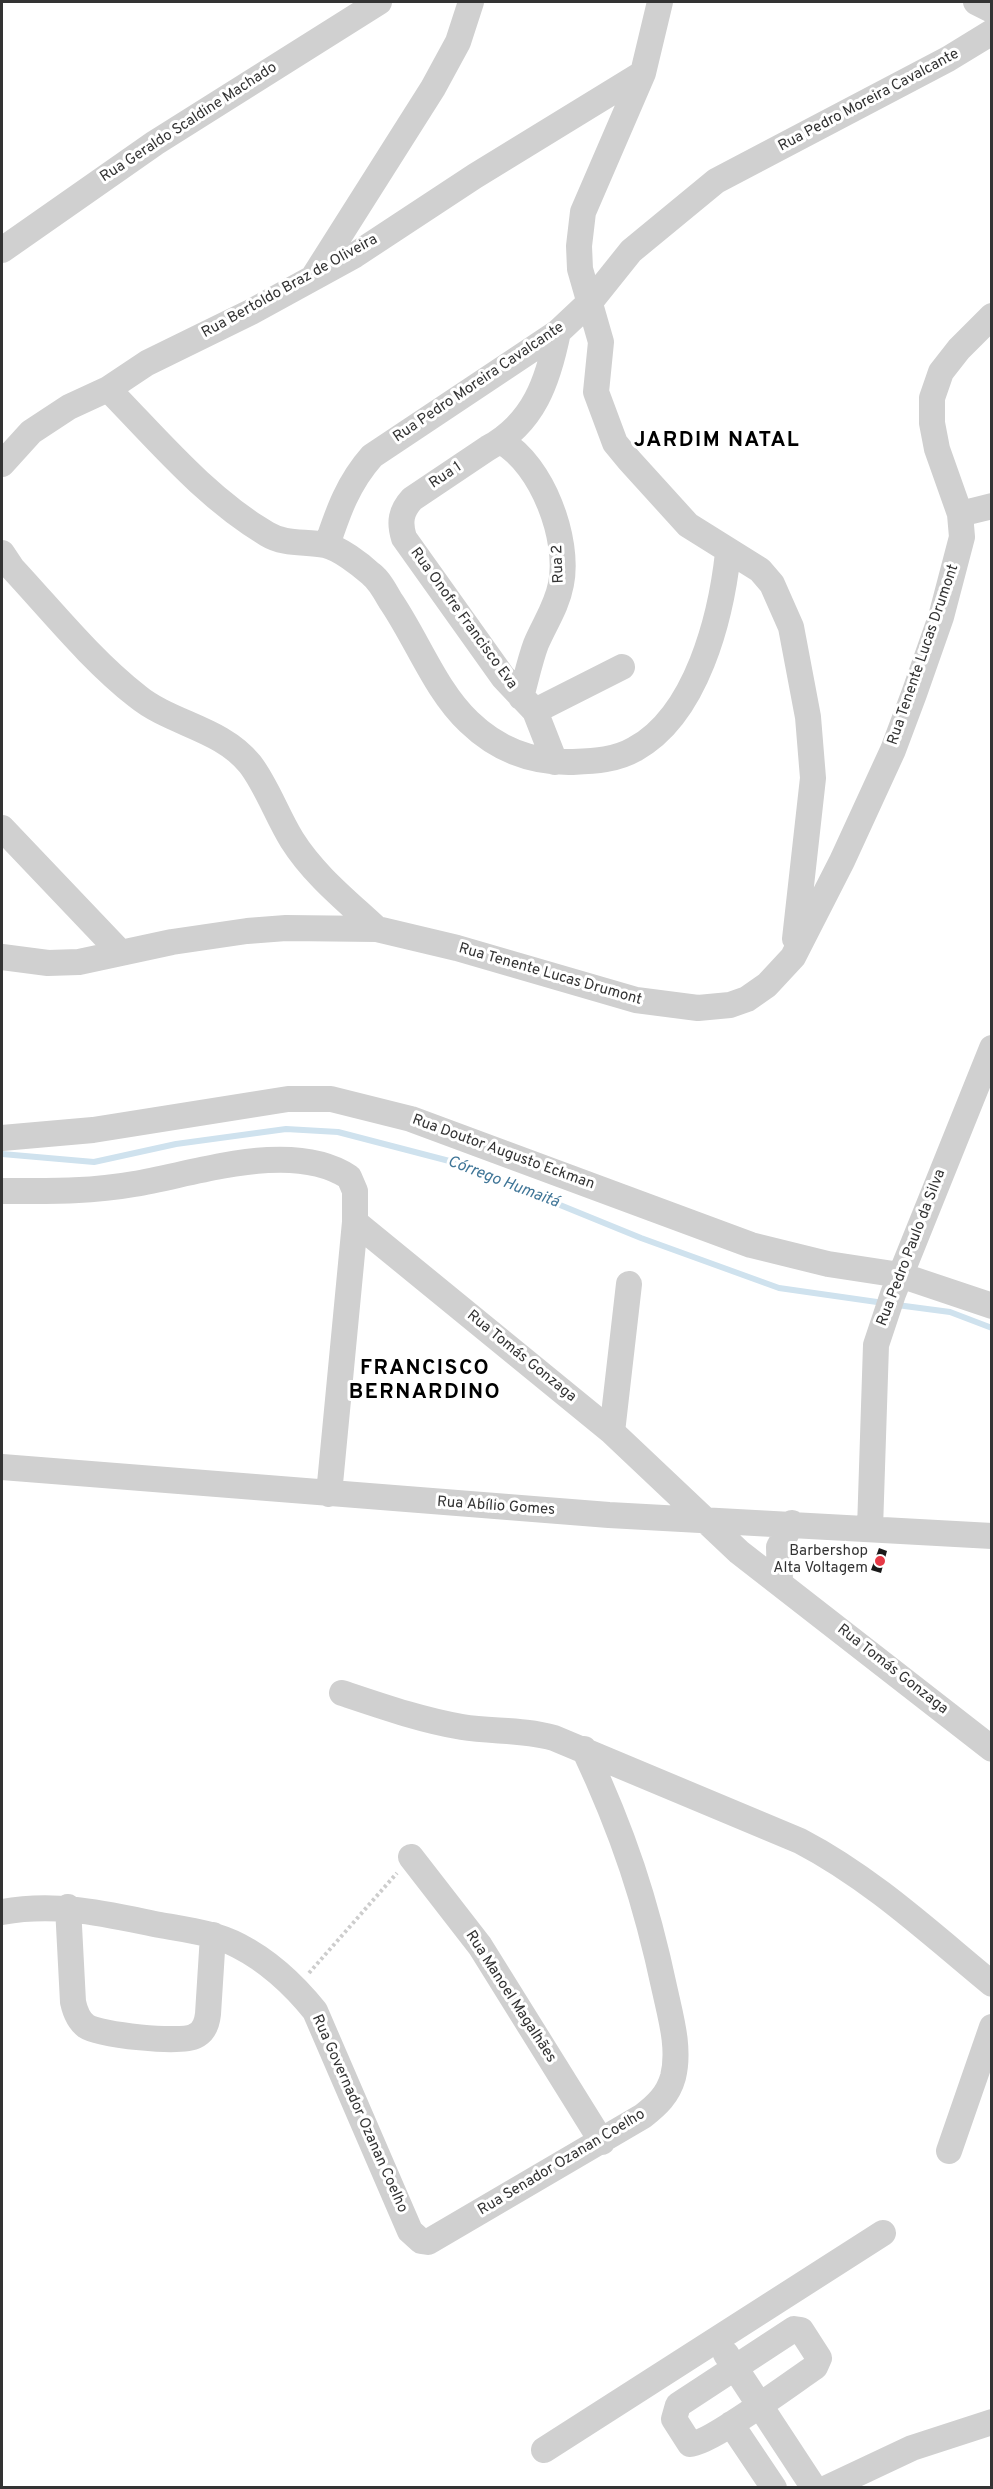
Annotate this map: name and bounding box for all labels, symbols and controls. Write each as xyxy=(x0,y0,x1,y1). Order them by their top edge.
street label: Rua Pedro Moreira Cavalcante xyxy=(776,46,962,156)
street label: Rua Geraldo Scaldine Machado xyxy=(97,59,281,187)
street label: Rua Bertoldo Braz de Oliveira xyxy=(199,231,381,343)
street label: Rua Pedro Moreira Cavalcante xyxy=(390,319,568,447)
district label: JARDIM NATAL xyxy=(634,429,800,455)
street label: Rua 1 xyxy=(426,459,466,493)
street label: Rua 2 xyxy=(549,544,569,584)
street label: Rua Onofre Francisco Eva xyxy=(406,545,520,693)
street label: Rua Tenente Lucas Drumont xyxy=(885,562,963,748)
street label: Rua Tenente Lucas Drumont xyxy=(456,940,644,1010)
street label: Rua Doutor Augusto Eckman xyxy=(409,1112,597,1194)
water label: Córrego Humaitá xyxy=(445,1153,561,1213)
street label: Rua Pedro Paulo da Silva xyxy=(874,1167,950,1329)
street label: Rua Tomás Gonzaga xyxy=(463,1307,579,1407)
district label: FRANCISCO BERNARDINO xyxy=(349,1357,501,1407)
street label: Rua Abílio Gomes xyxy=(436,1494,556,1520)
place label: Barbershop Alta Voltagem xyxy=(773,1543,868,1578)
marker: Barbershop Alta Voltagem xyxy=(873,1554,887,1568)
street label: Rua Tomás Gonzaga xyxy=(833,1621,951,1719)
street label: Rua Manoel Magalhães xyxy=(461,1928,559,2066)
street label: Rua Governador Ozanan Coelho xyxy=(307,2012,411,2216)
street label: Rua Senador Ozanan Coelho xyxy=(475,2106,649,2220)

